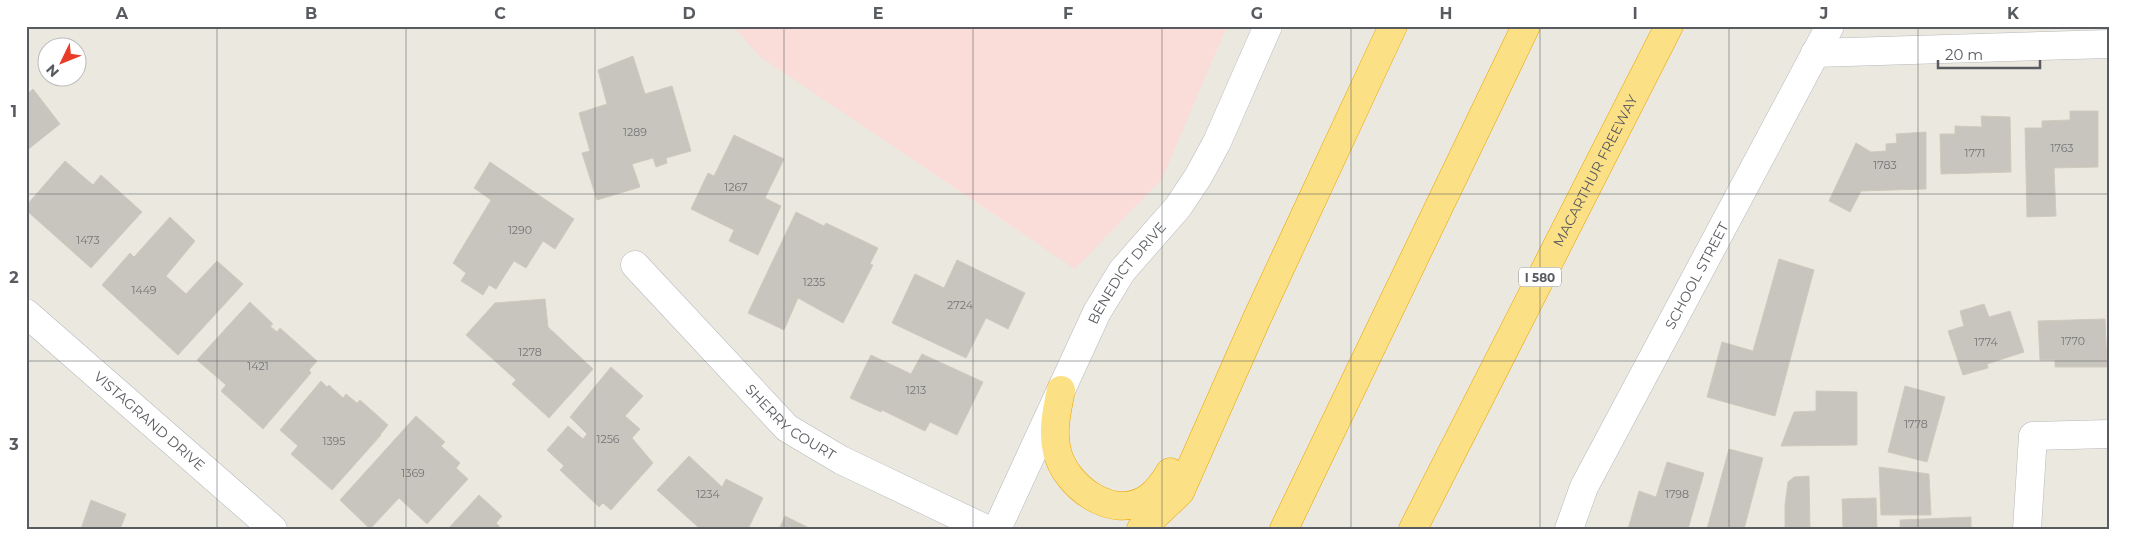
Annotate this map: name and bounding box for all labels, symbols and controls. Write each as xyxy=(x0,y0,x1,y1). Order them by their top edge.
text: A xyxy=(115,4,129,23)
text: B xyxy=(305,4,317,23)
text: C xyxy=(494,4,506,23)
text: D xyxy=(682,4,696,23)
text: E xyxy=(873,4,883,23)
text: F xyxy=(1063,4,1073,23)
text: G xyxy=(1251,4,1263,23)
text: H xyxy=(1440,4,1452,23)
text: I xyxy=(1632,4,1638,23)
text: J xyxy=(1819,4,1828,23)
text: K xyxy=(2007,4,2020,23)
north arrow xyxy=(38,38,88,88)
scale bar xyxy=(1938,38,2040,70)
text: 20 m xyxy=(1945,45,1983,64)
text: N xyxy=(42,61,63,81)
street label: MACARTHUR FREEWAY xyxy=(1549,92,1642,250)
text: 1 xyxy=(11,102,17,121)
house number: 1289 xyxy=(623,125,647,139)
house number: 1763 xyxy=(2050,141,2074,155)
house number: 1771 xyxy=(1964,146,1986,160)
house number: 1783 xyxy=(1873,158,1897,172)
house number: 1267 xyxy=(724,180,748,194)
street label: BENEDICT DRIVE xyxy=(1084,218,1170,327)
street label: SCHOOL STREET xyxy=(1661,219,1733,332)
house number: 1290 xyxy=(508,223,532,237)
house number: 1473 xyxy=(76,233,100,247)
text: 2 xyxy=(9,268,19,287)
road number: I 580 xyxy=(1519,268,1561,286)
house number: 1235 xyxy=(803,275,825,289)
house number: 1449 xyxy=(131,283,157,297)
house number: 2724 xyxy=(947,298,974,312)
house number: 1770 xyxy=(2061,334,2085,348)
house number: 1774 xyxy=(1974,335,1998,349)
house number: 1278 xyxy=(518,345,542,359)
house number: 1421 xyxy=(247,359,269,373)
street label: VISTAGRAND DRIVE xyxy=(90,367,209,474)
street label: SHERRY COURT xyxy=(742,380,839,464)
house number: 1213 xyxy=(906,383,926,397)
house number: 1778 xyxy=(1904,417,1928,431)
house number: 1256 xyxy=(596,432,620,446)
house number: 1395 xyxy=(322,434,346,448)
text: 3 xyxy=(8,435,19,454)
house number: 1369 xyxy=(401,466,425,480)
house number: 1234 xyxy=(696,487,721,501)
house number: 1798 xyxy=(1665,487,1689,501)

